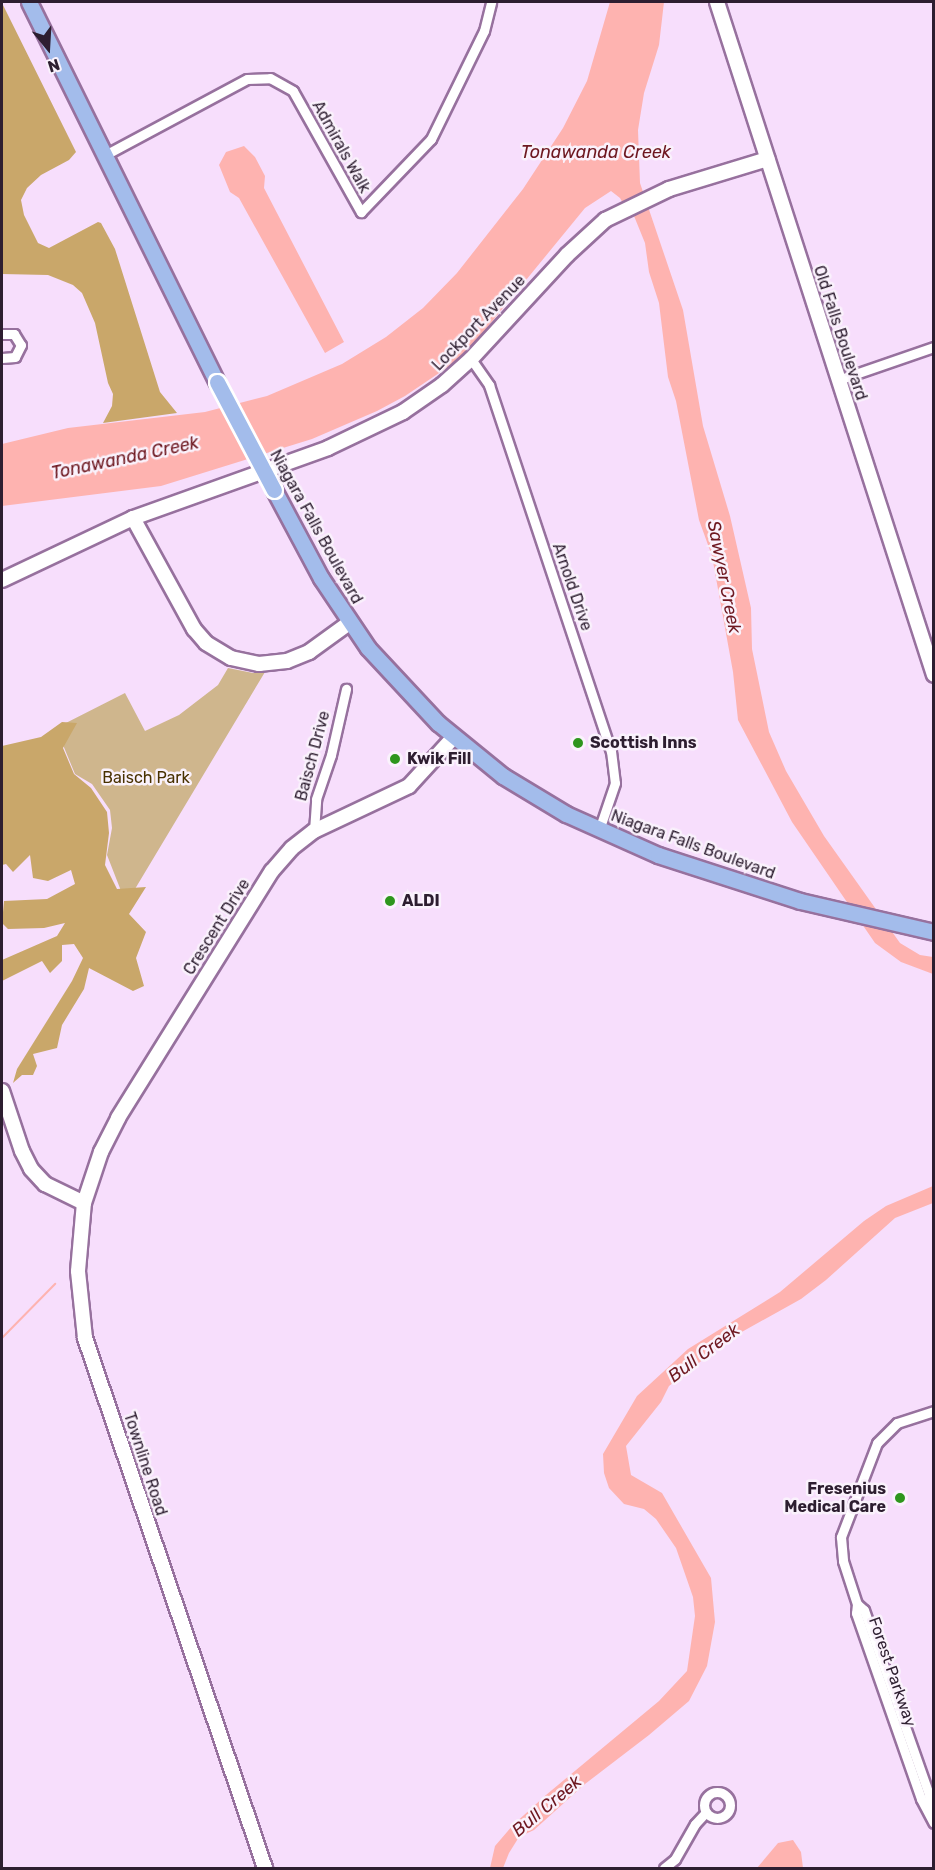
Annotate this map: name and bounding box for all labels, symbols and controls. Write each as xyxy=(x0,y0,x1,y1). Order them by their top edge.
north arrow xyxy=(18,18,78,78)
text: N xyxy=(45,55,62,76)
street label: Admirals Walk xyxy=(308,98,374,196)
water label: Tonawanda Creek xyxy=(521,141,671,163)
street label: Old Falls Boulevard xyxy=(809,263,871,403)
street label: Lockport Avenue xyxy=(428,271,530,375)
water label: Tonawanda Creek xyxy=(49,432,201,484)
street label: Niagara Falls Boulevard xyxy=(266,447,366,607)
water label: Sawyer Creek xyxy=(702,518,746,636)
street label: Arnold Drive xyxy=(548,541,596,633)
street label: Baisch Drive xyxy=(292,709,334,803)
place label: Scottish Inns xyxy=(590,733,697,753)
marker: Scottish Inns xyxy=(571,736,585,750)
place label: Kwik Fill xyxy=(407,749,471,769)
marker: Kwik Fill xyxy=(388,752,402,766)
park label: Baisch Park xyxy=(102,768,190,788)
street label: Niagara Falls Boulevard xyxy=(608,806,778,884)
street label: Crescent Drive xyxy=(180,875,254,979)
place label: ALDI xyxy=(402,891,440,911)
marker: ALDI xyxy=(383,894,397,908)
water label: Bull Creek xyxy=(664,1319,744,1387)
street label: Townline Road xyxy=(119,1410,171,1518)
place label: Fresenius Medical Care xyxy=(784,1479,886,1517)
marker: Fresenius Medical Care xyxy=(891,1489,909,1507)
street label: Forest Parkway xyxy=(864,1615,920,1729)
water label: Bull Creek xyxy=(508,1771,586,1841)

